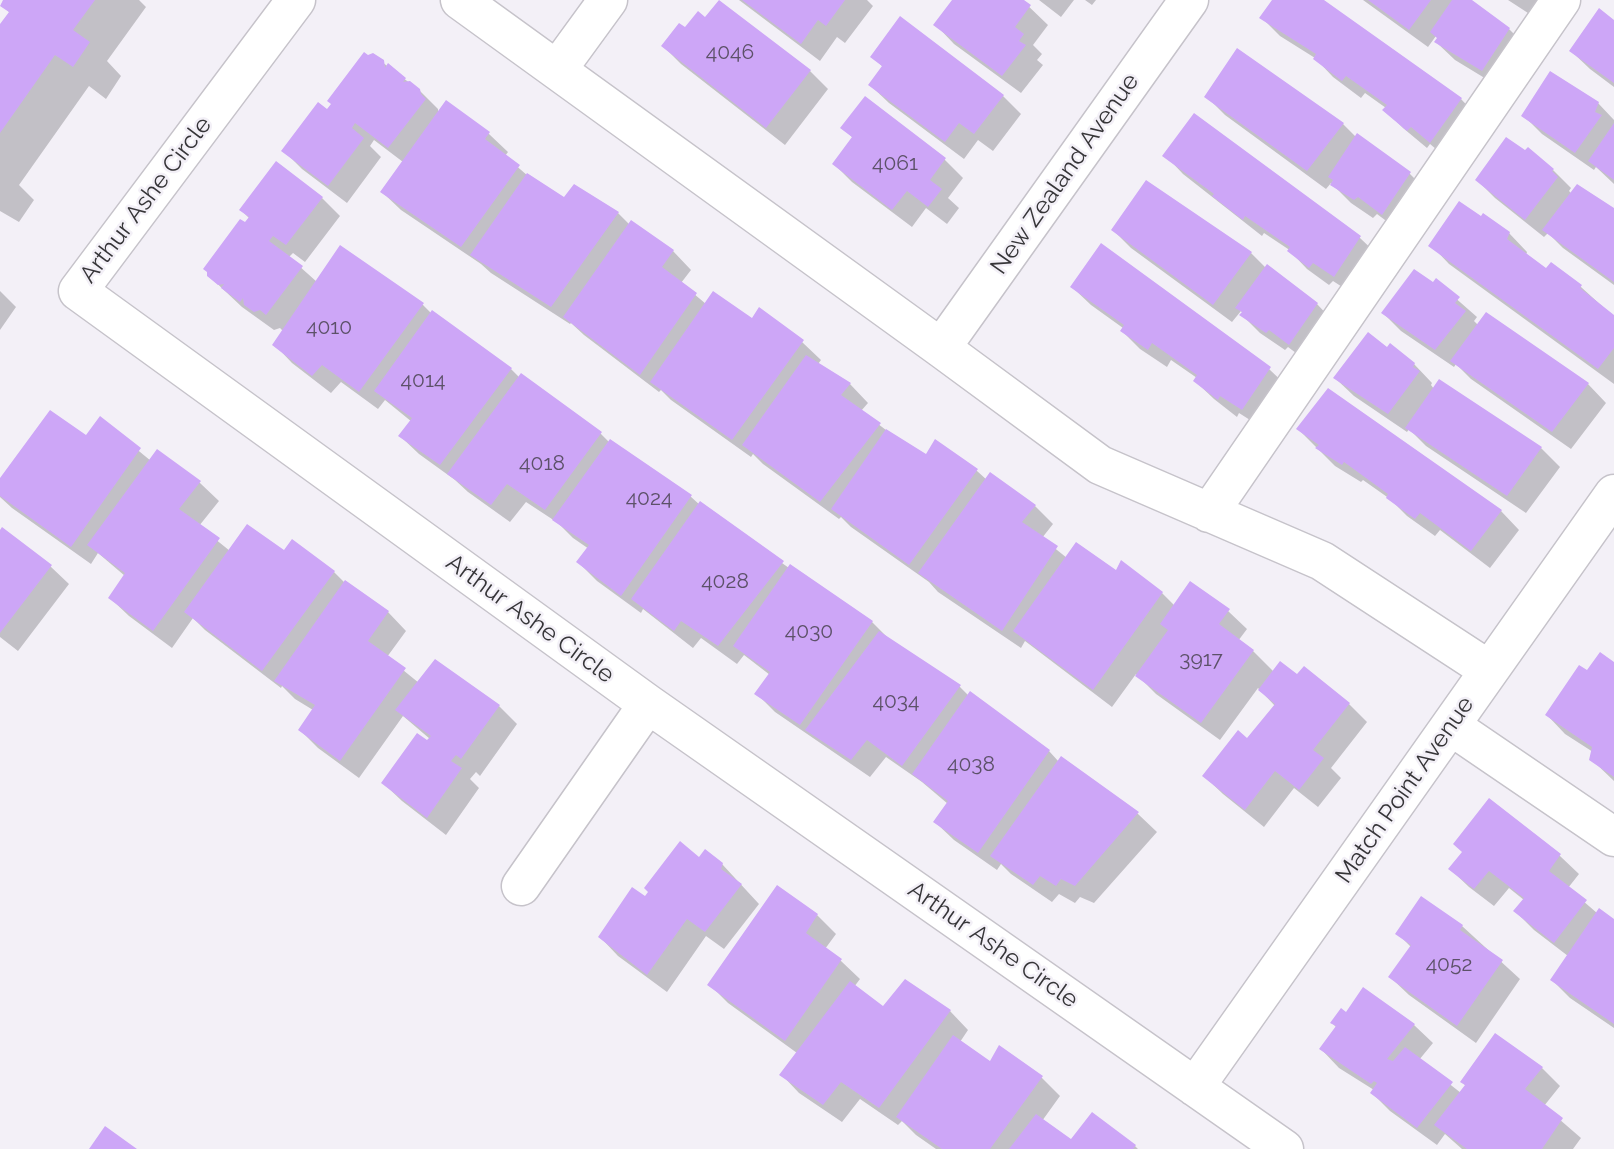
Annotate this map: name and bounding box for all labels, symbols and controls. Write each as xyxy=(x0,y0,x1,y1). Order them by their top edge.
house number: 4046 xyxy=(706,40,754,66)
street label: New Zealand Avenue xyxy=(985,68,1145,280)
street label: Arthur Ashe Circle xyxy=(74,111,218,289)
house number: 4061 xyxy=(872,151,918,177)
house number: 4010 xyxy=(306,315,352,341)
house number: 4014 xyxy=(401,368,445,394)
house number: 4018 xyxy=(519,451,565,477)
house number: 4024 xyxy=(626,486,672,512)
street label: Arthur Ashe Circle xyxy=(440,548,620,690)
house number: 4028 xyxy=(701,569,749,595)
house number: 4030 xyxy=(785,619,833,645)
house number: 3917 xyxy=(1179,647,1223,673)
house number: 4034 xyxy=(873,689,919,715)
street label: Match Point Avenue xyxy=(1330,691,1480,889)
house number: 4038 xyxy=(947,752,995,778)
street label: Arthur Ashe Circle xyxy=(902,876,1084,1014)
house number: 4052 xyxy=(1426,952,1472,978)

